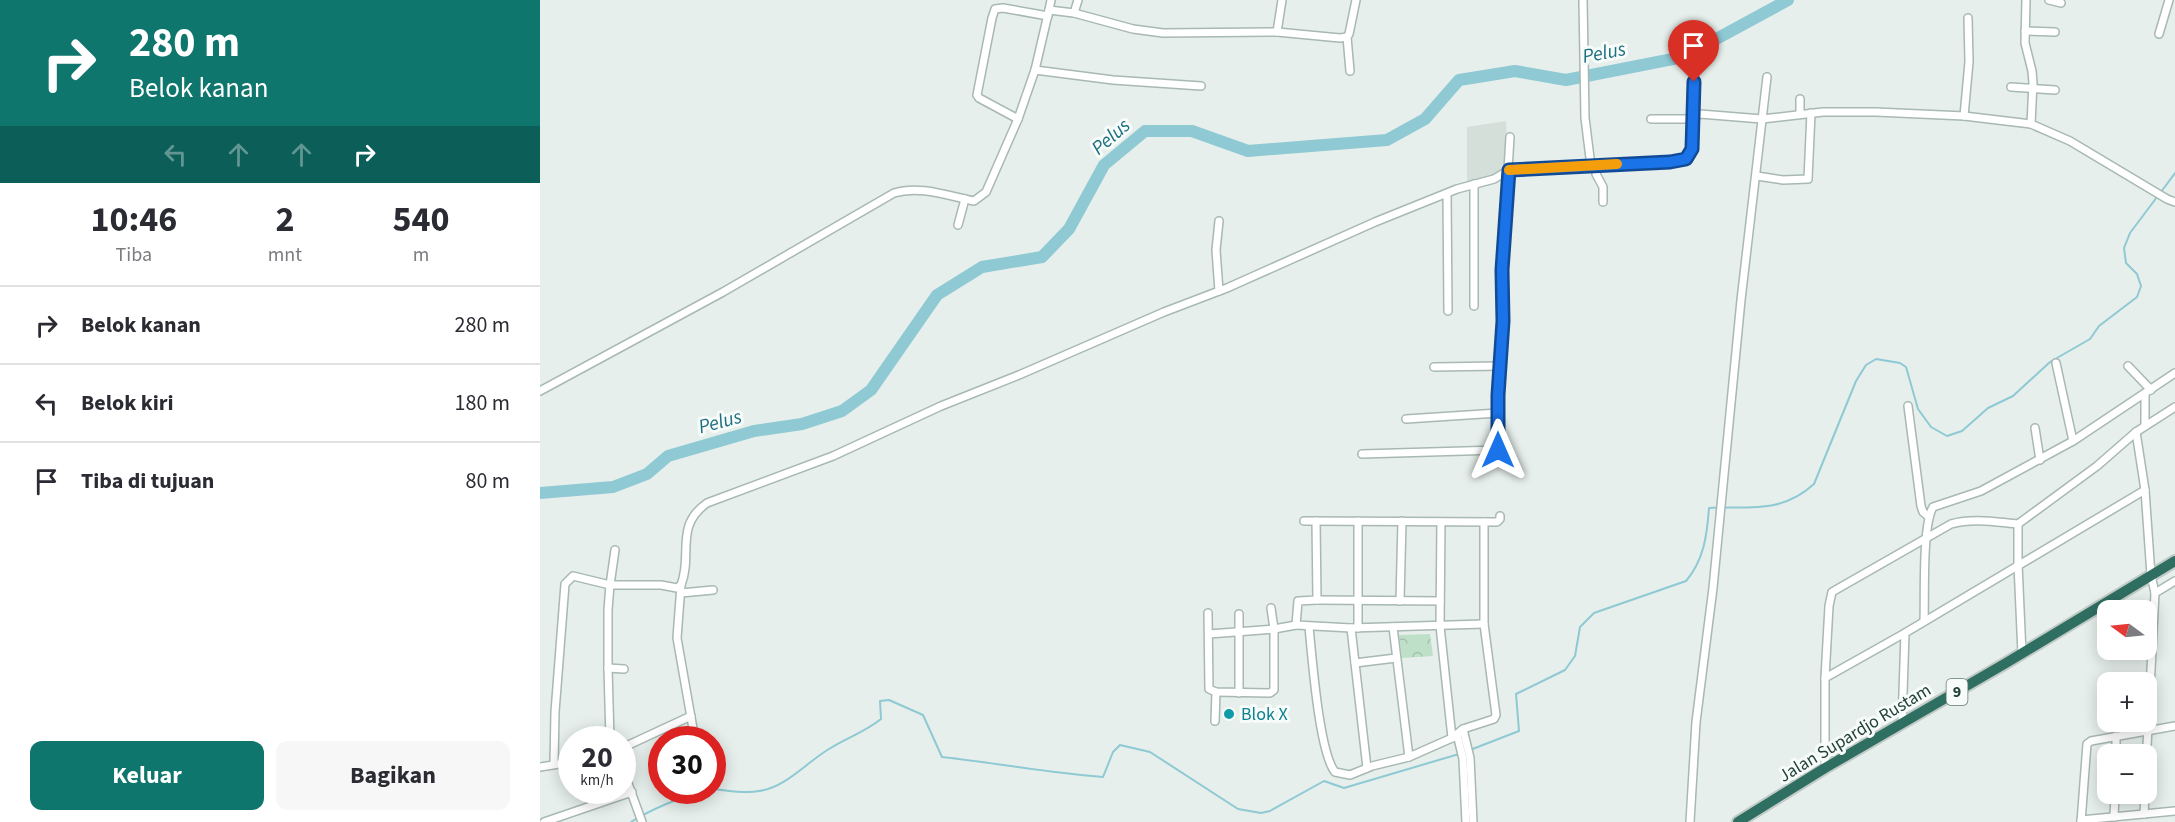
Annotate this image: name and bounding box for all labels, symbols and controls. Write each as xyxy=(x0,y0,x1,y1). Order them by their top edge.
text: 280 m xyxy=(129,13,240,73)
pin xyxy=(1668,20,1719,82)
icon: right xyxy=(30,24,108,102)
icon: arrive xyxy=(1677,29,1710,62)
water label: Pelus xyxy=(1580,35,1628,71)
text: Belok kanan xyxy=(129,69,268,108)
water label: Pelus xyxy=(1085,112,1137,162)
icon: left xyxy=(159,138,192,171)
icon: ahead xyxy=(222,138,255,171)
icon: ahead xyxy=(285,138,318,171)
icon: right xyxy=(348,138,381,171)
text: 10:46 xyxy=(90,194,177,245)
text: 2 xyxy=(275,194,294,245)
text: 540 xyxy=(392,194,450,245)
text: Tiba xyxy=(116,241,152,269)
text: mnt xyxy=(268,241,302,269)
text: m xyxy=(413,241,429,269)
icon: right xyxy=(30,309,63,342)
text: Belok kanan xyxy=(81,309,201,341)
text: 280 m xyxy=(455,309,510,341)
icon: left xyxy=(30,387,63,420)
text: Belok kiri xyxy=(81,387,174,419)
text: 180 m xyxy=(455,387,510,419)
water label: Pelus xyxy=(695,403,745,441)
position arrow xyxy=(1466,418,1530,482)
icon: arrive xyxy=(30,465,63,498)
text: Tiba di tujuan xyxy=(81,465,214,497)
text: 80 m xyxy=(465,465,510,497)
north arrow xyxy=(2097,600,2157,660)
map controls xyxy=(2097,600,2157,804)
button: + xyxy=(2097,672,2157,732)
street label: Jalan Supardjo Rustam xyxy=(1774,678,1936,788)
road number: 9 xyxy=(1946,679,1968,705)
place label: Blok X xyxy=(1241,702,1288,727)
marker: Blok X xyxy=(1222,707,1236,721)
speed limit sign: 30 xyxy=(648,726,726,804)
text: 20 xyxy=(581,736,613,779)
button: Keluar xyxy=(30,741,264,810)
button: Bagikan xyxy=(276,741,510,810)
button: − xyxy=(2097,744,2157,804)
text: km/h xyxy=(580,770,614,791)

